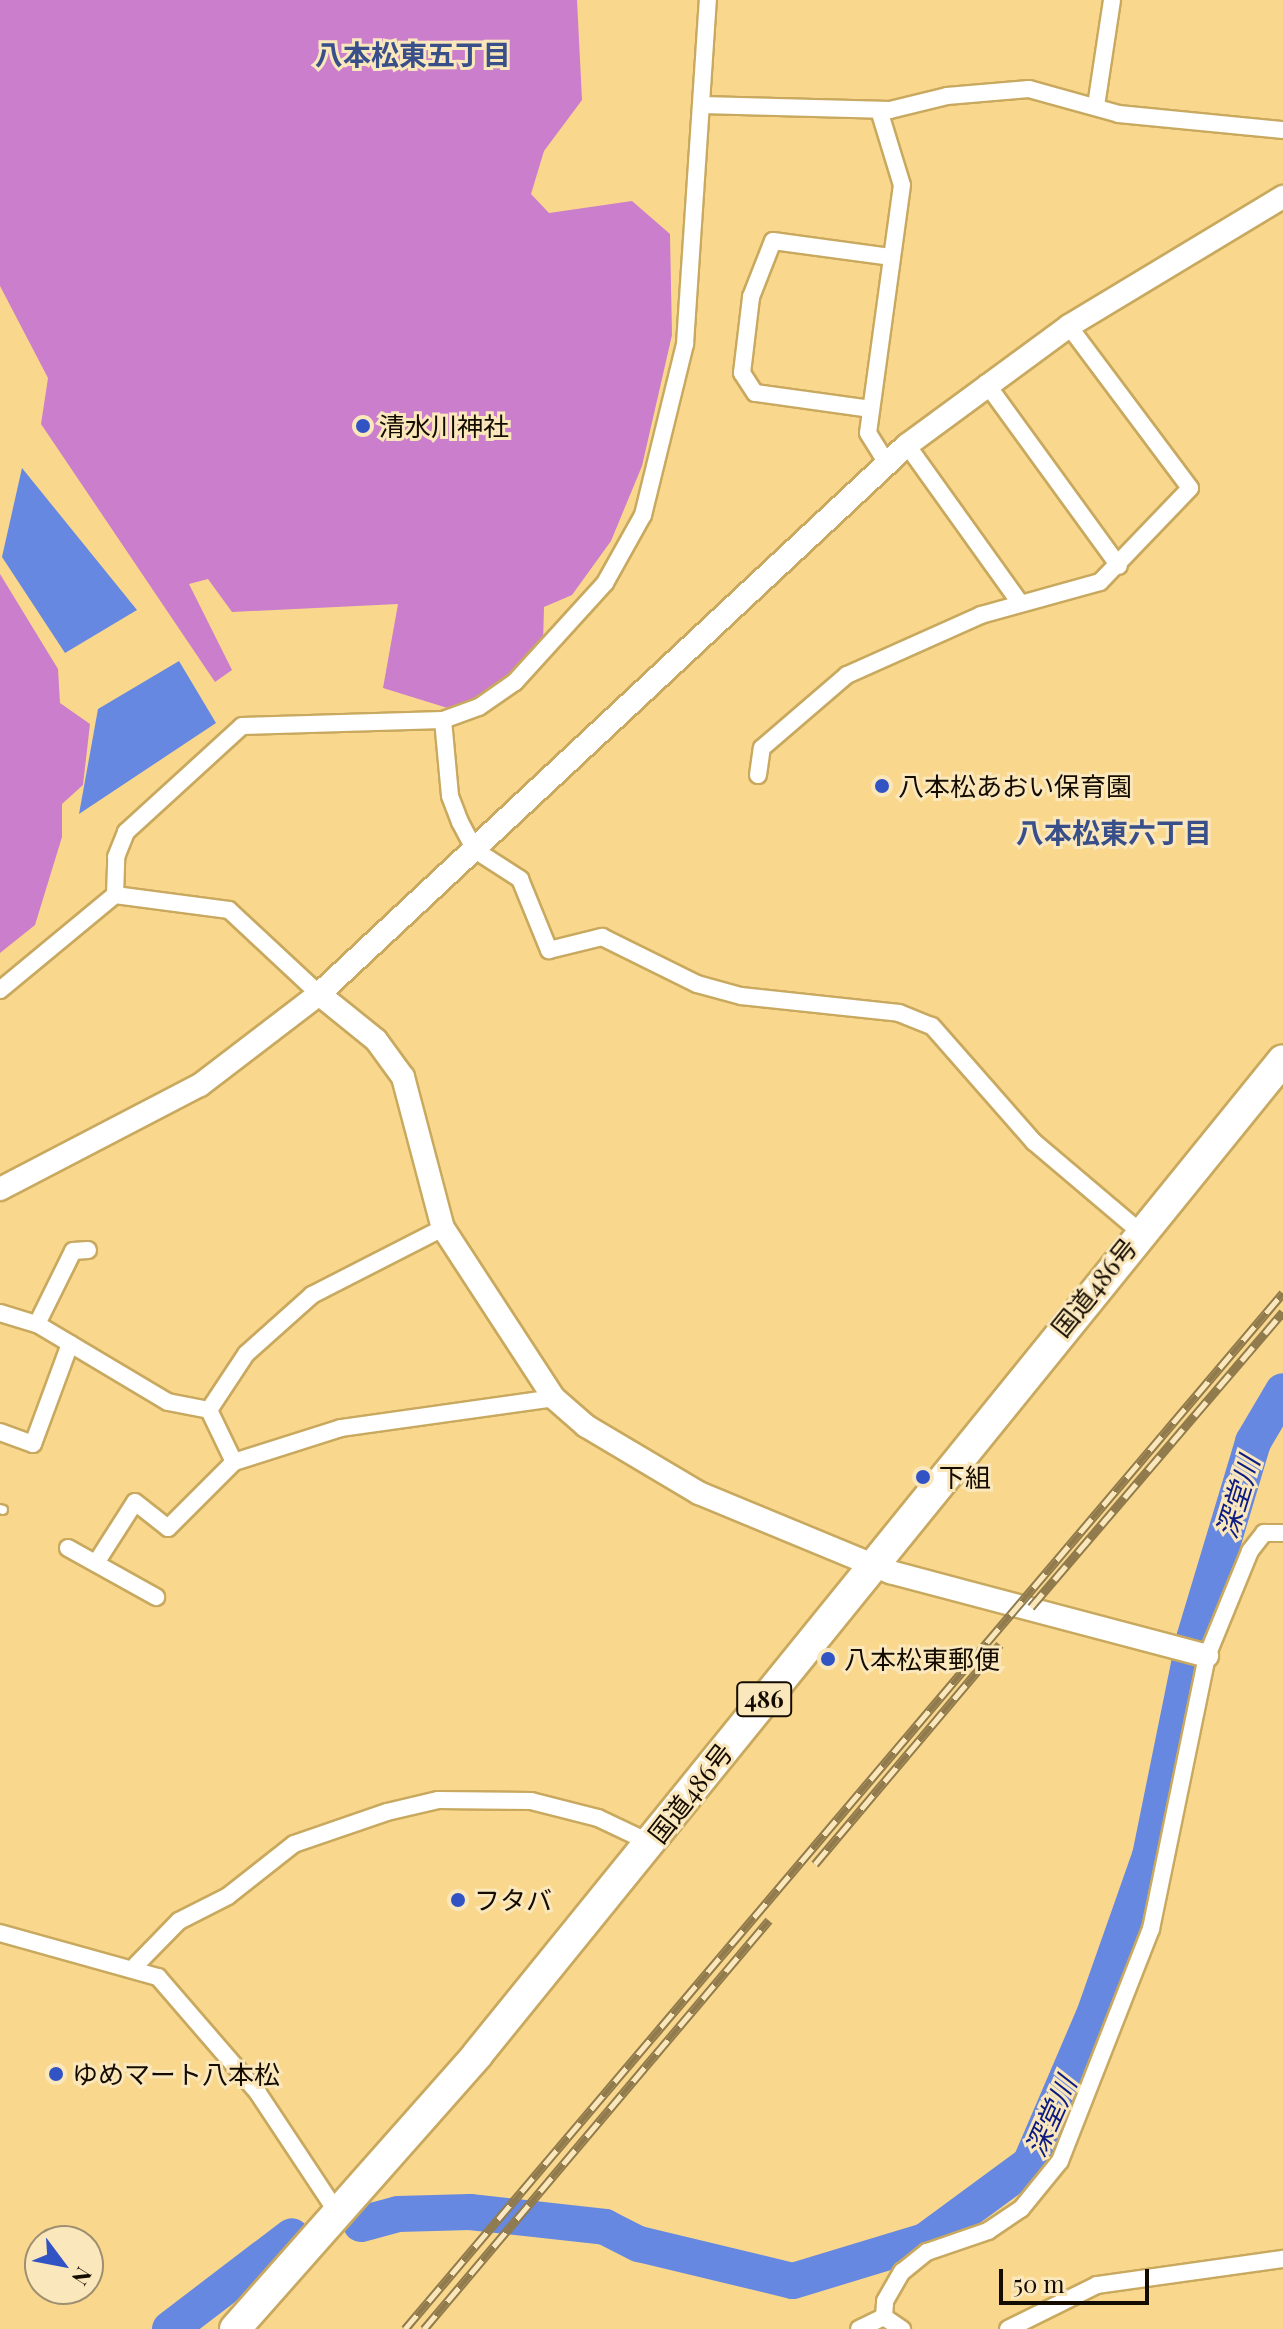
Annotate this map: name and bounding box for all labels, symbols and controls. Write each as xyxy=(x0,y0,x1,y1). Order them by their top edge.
district label: 八本松東五丁目 xyxy=(315,37,511,71)
place label: 清水川神社 xyxy=(379,410,509,442)
marker: 清水川神社 xyxy=(354,417,372,435)
place label: 八本松あおい保育園 xyxy=(898,770,1132,802)
marker: 八本松あおい保育園 xyxy=(873,777,891,795)
district label: 八本松東六丁目 xyxy=(1016,815,1212,849)
street label: 国道486号 xyxy=(1045,1231,1143,1343)
water label: 深堂川 xyxy=(1209,1452,1265,1542)
place label: 下組 xyxy=(939,1461,991,1493)
marker: 下組 xyxy=(914,1468,932,1486)
place label: 八本松東郵便 xyxy=(844,1643,1000,1675)
marker: 八本松東郵便 xyxy=(819,1650,837,1668)
road number: 486 xyxy=(736,1679,792,1719)
street label: 国道486号 xyxy=(641,1737,739,1849)
place label: フタバ xyxy=(474,1884,552,1916)
marker: フタバ xyxy=(449,1891,467,1909)
place label: ゆめマート八本松 xyxy=(72,2058,280,2090)
marker: ゆめマート八本松 xyxy=(47,2065,65,2083)
water label: 深堂川 xyxy=(1018,2071,1082,2161)
north arrow xyxy=(24,2225,104,2305)
scale bar xyxy=(1003,2253,1153,2303)
text: N xyxy=(66,2262,100,2291)
text: 50 m xyxy=(1013,2267,1065,2299)

